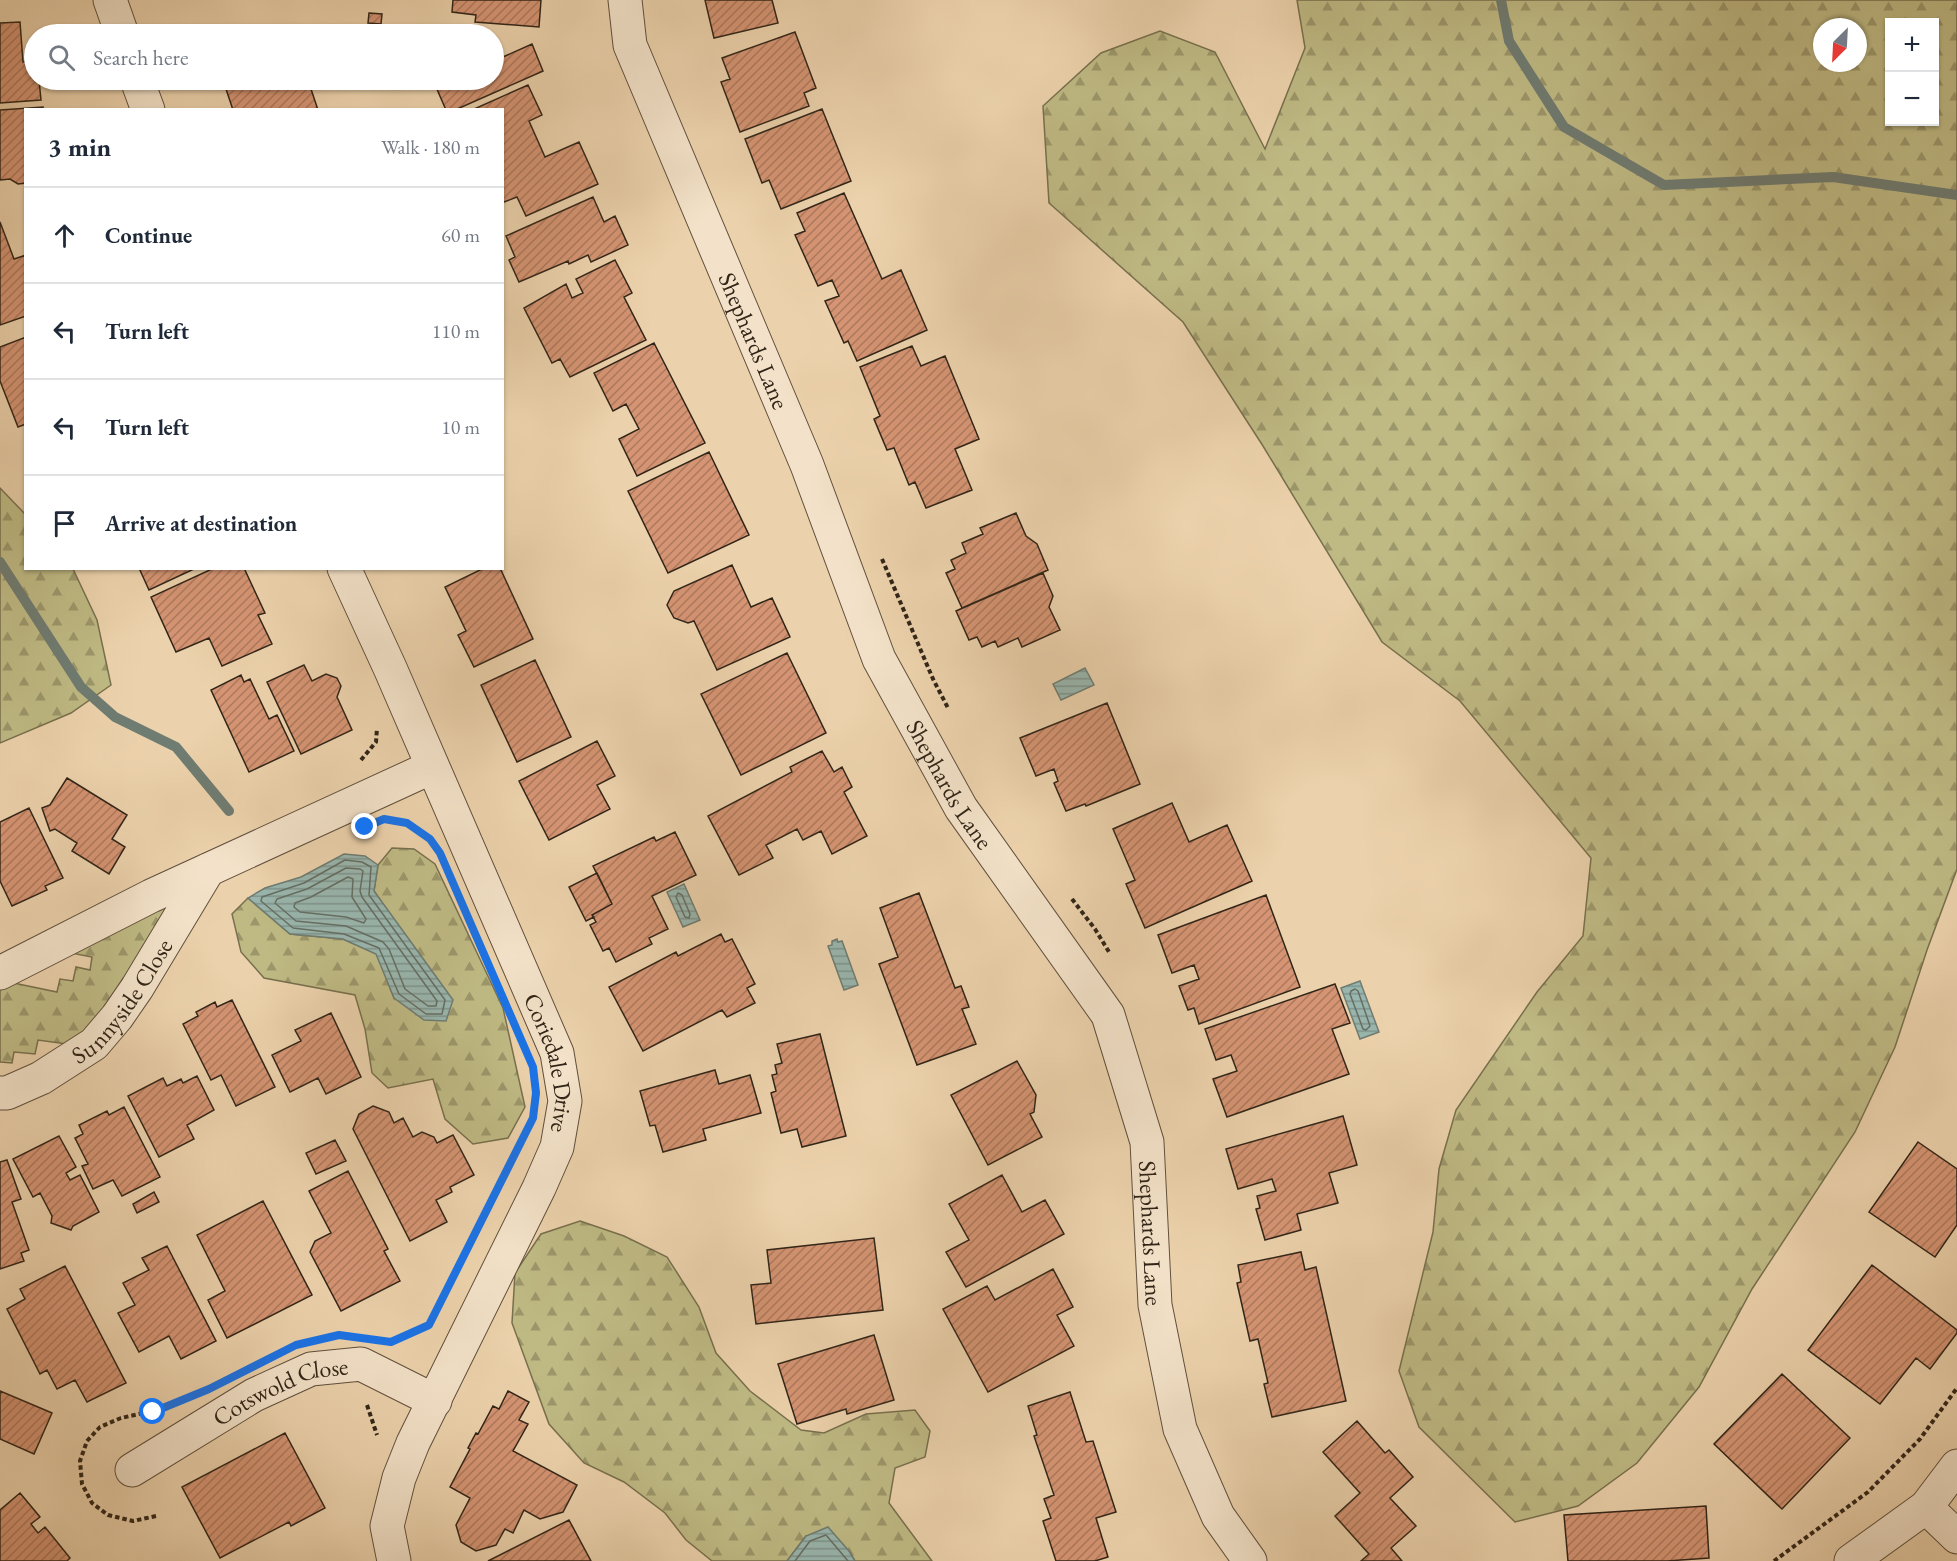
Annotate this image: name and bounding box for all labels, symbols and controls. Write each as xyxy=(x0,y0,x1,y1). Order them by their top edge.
north arrow xyxy=(1813,18,1867,72)
map controls xyxy=(1885,18,1939,126)
button: + xyxy=(1885,18,1939,72)
search box xyxy=(24,24,504,90)
icon: search xyxy=(45,41,78,74)
text: Search here xyxy=(93,43,188,72)
button: − xyxy=(1885,72,1939,126)
text: 3 min xyxy=(48,130,111,164)
text: Walk · 180 m xyxy=(381,134,480,160)
icon: ahead xyxy=(48,219,81,252)
text: Continue xyxy=(105,221,192,250)
text: 60 m xyxy=(441,222,480,248)
street label: Shephards Lane xyxy=(712,268,797,414)
icon: left xyxy=(48,315,81,348)
text: Turn left xyxy=(105,317,189,346)
text: 110 m xyxy=(432,318,480,344)
icon: left xyxy=(48,411,81,444)
text: Turn left xyxy=(105,413,189,442)
text: 10 m xyxy=(441,414,480,440)
icon: arrive xyxy=(48,507,81,540)
text: Arrive at destination xyxy=(105,509,297,538)
street label: Shephards Lane xyxy=(900,714,1001,855)
route end xyxy=(351,813,377,839)
street label: Sunnyside Close xyxy=(65,932,179,1070)
street label: Coriedale Drive xyxy=(517,988,580,1135)
street label: Shephards Lane xyxy=(1132,1160,1171,1306)
street label: Cotswold Close xyxy=(206,1350,350,1432)
route start xyxy=(139,1398,165,1424)

